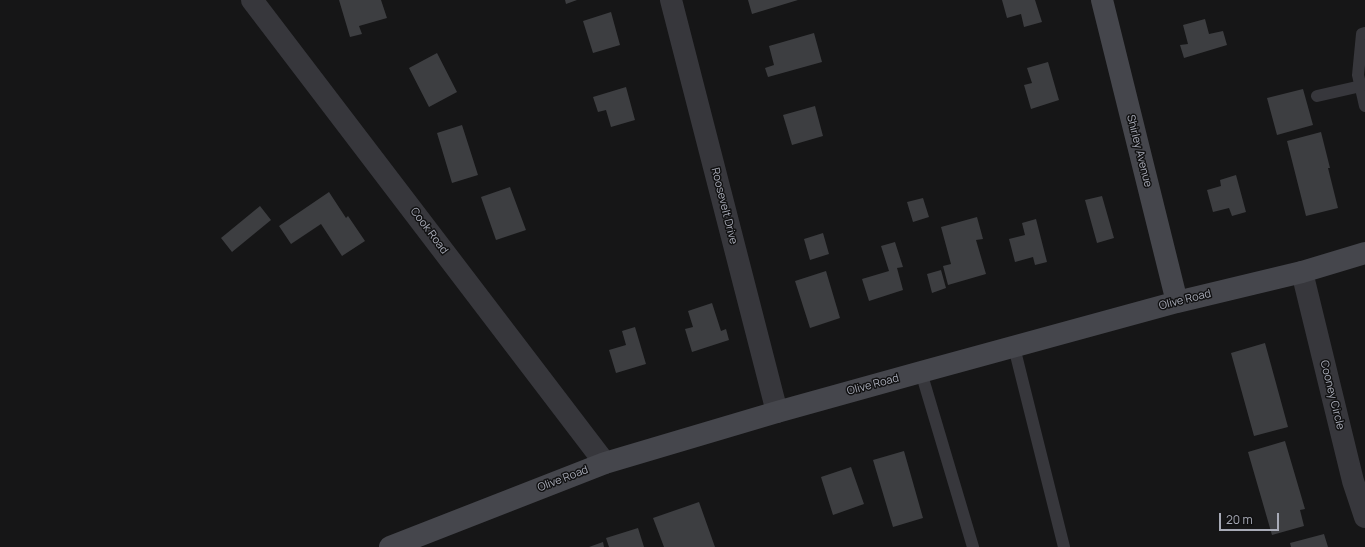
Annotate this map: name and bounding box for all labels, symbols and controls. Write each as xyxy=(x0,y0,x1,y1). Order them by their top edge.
street label: Shirley Avenue xyxy=(1124,113,1154,189)
street label: Roosevelt Drive xyxy=(708,166,740,246)
street label: Cook Road xyxy=(407,205,451,257)
street label: Olive Road xyxy=(1158,287,1212,313)
street label: Cooney Circle xyxy=(1317,359,1347,431)
street label: Olive Road xyxy=(846,372,900,398)
street label: Olive Road xyxy=(536,463,590,495)
scale bar xyxy=(1221,505,1281,531)
text: 20 m xyxy=(1226,511,1253,528)

